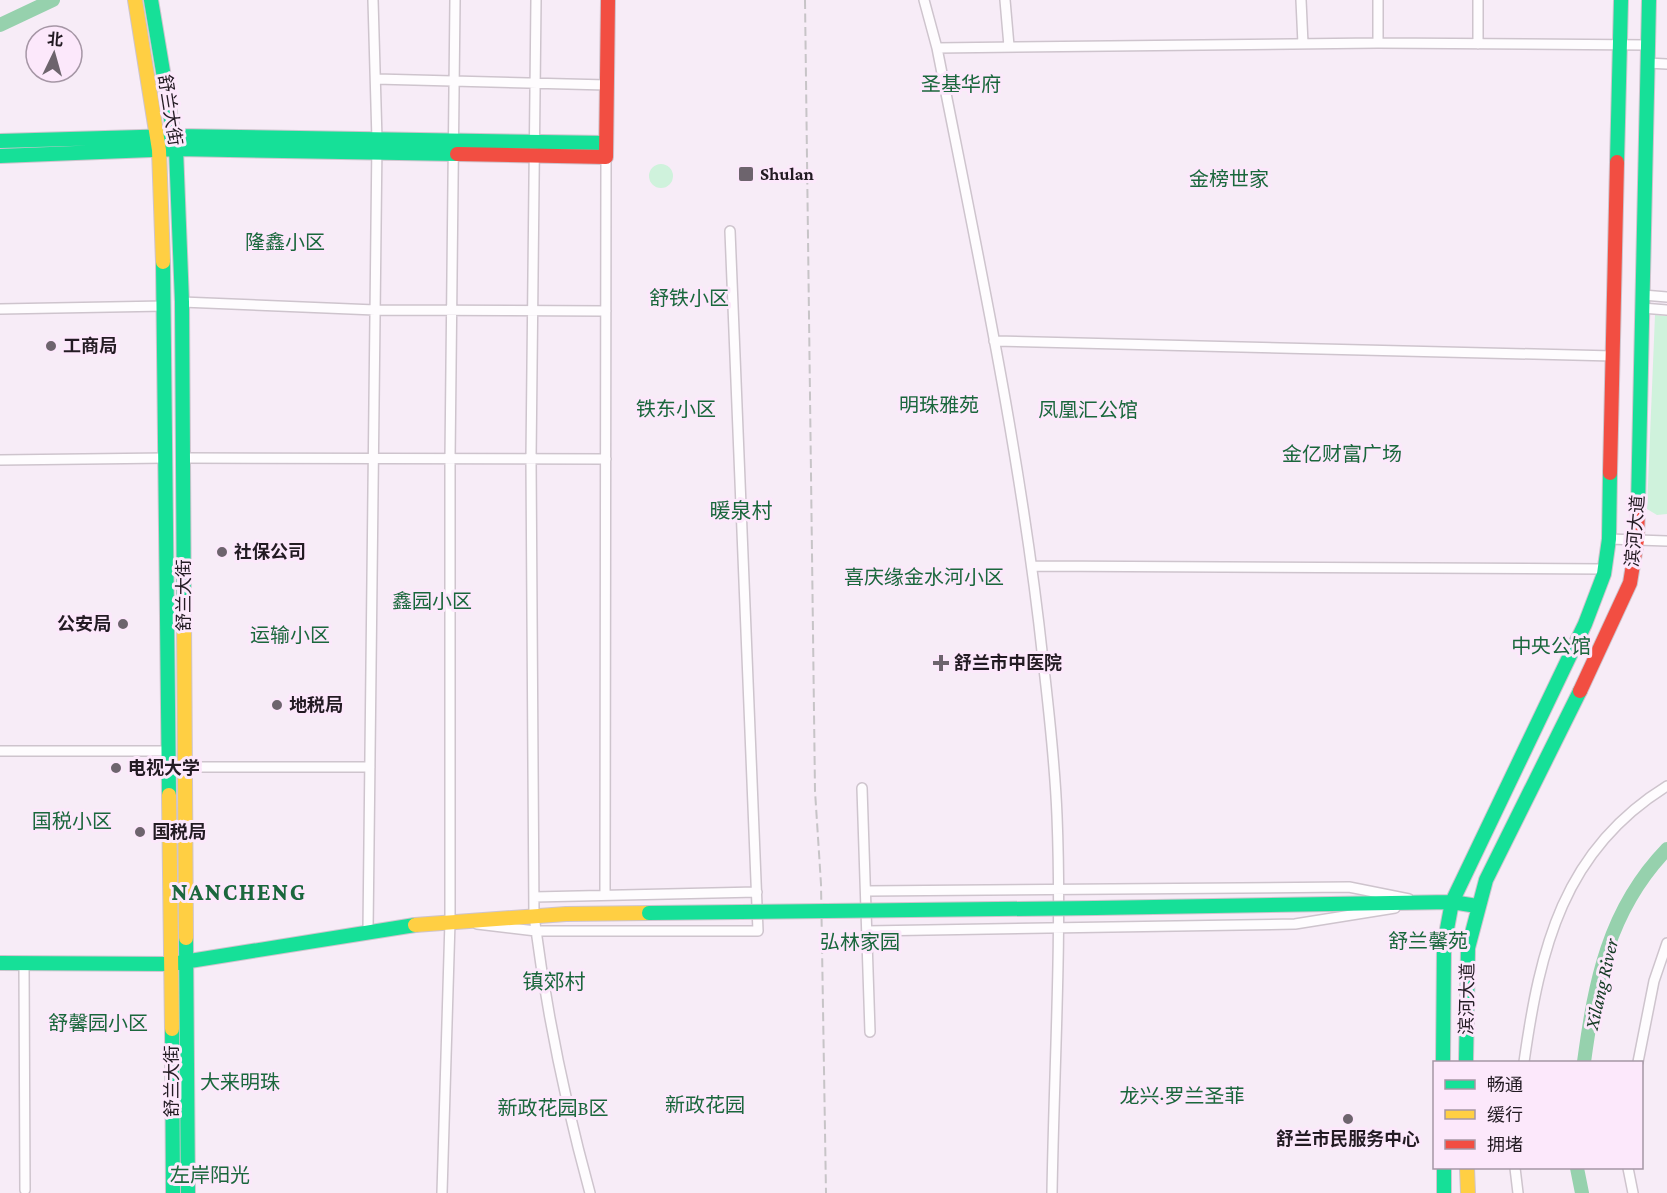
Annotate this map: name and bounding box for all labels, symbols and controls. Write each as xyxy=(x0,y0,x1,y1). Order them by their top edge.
north arrow xyxy=(24,24,84,84)
text: 北 xyxy=(47,30,64,49)
street label: 舒兰大街 xyxy=(154,73,186,147)
district label: 圣基华府 xyxy=(921,73,1001,95)
place label: Shulan xyxy=(760,164,815,184)
marker: Shulan xyxy=(737,165,755,183)
district label: 金榜世家 xyxy=(1189,168,1269,190)
district label: 隆鑫小区 xyxy=(245,231,325,253)
district label: 舒铁小区 xyxy=(649,287,729,309)
place label: 工商局 xyxy=(63,336,117,356)
marker: 工商局 xyxy=(44,339,58,353)
district label: 明珠雅苑 xyxy=(899,394,979,416)
district label: 铁东小区 xyxy=(636,398,716,420)
district label: 凤凰汇公馆 xyxy=(1038,399,1138,421)
district label: 金亿财富广场 xyxy=(1282,443,1402,465)
street label: 滨河大道 xyxy=(1622,494,1648,568)
district label: 暖泉村 xyxy=(710,499,773,523)
place label: 社保公司 xyxy=(234,542,306,562)
marker: 社保公司 xyxy=(215,545,229,559)
street label: 舒兰大街 xyxy=(174,559,194,631)
district label: 喜庆缘金水河小区 xyxy=(844,566,1004,588)
district label: 鑫园小区 xyxy=(392,590,472,612)
place label: 公安局 xyxy=(57,614,111,634)
marker: 公安局 xyxy=(116,617,130,631)
district label: 运输小区 xyxy=(250,624,330,646)
district label: 中央公馆 xyxy=(1511,635,1591,657)
place label: 舒兰市中医院 xyxy=(954,653,1062,673)
marker: 舒兰市中医院 xyxy=(932,654,950,672)
place label: 地税局 xyxy=(289,695,343,715)
marker: 地税局 xyxy=(270,698,284,712)
place label: 电视大学 xyxy=(128,758,200,778)
marker: 电视大学 xyxy=(109,761,123,775)
district label: 国税小区 xyxy=(32,810,112,832)
place label: 国税局 xyxy=(152,822,206,842)
marker: 国税局 xyxy=(133,825,147,839)
district label: NANCHENG xyxy=(171,878,307,905)
district label: 舒兰馨苑 xyxy=(1388,930,1468,952)
district label: 弘林家园 xyxy=(820,931,900,953)
water label: Xilang River xyxy=(1580,935,1623,1033)
street label: 滨河大道 xyxy=(1456,963,1478,1035)
district label: 镇郊村 xyxy=(523,970,586,994)
district label: 舒馨园小区 xyxy=(48,1012,148,1034)
street label: 舒兰大街 xyxy=(162,1045,182,1117)
legend xyxy=(1433,1061,1643,1169)
district label: 大来明珠 xyxy=(200,1071,280,1093)
text: 畅通 xyxy=(1487,1075,1523,1095)
district label: 龙兴·罗兰圣菲 xyxy=(1120,1085,1244,1107)
district label: 新政花园 xyxy=(665,1094,745,1116)
district label: 新政花园B区 xyxy=(498,1097,608,1119)
text: 缓行 xyxy=(1487,1105,1523,1125)
marker: 舒兰市民服务中心 xyxy=(1341,1112,1355,1126)
place label: 舒兰市民服务中心 xyxy=(1276,1129,1420,1149)
text: 拥堵 xyxy=(1487,1135,1523,1155)
district label: 左岸阳光 xyxy=(170,1164,250,1186)

